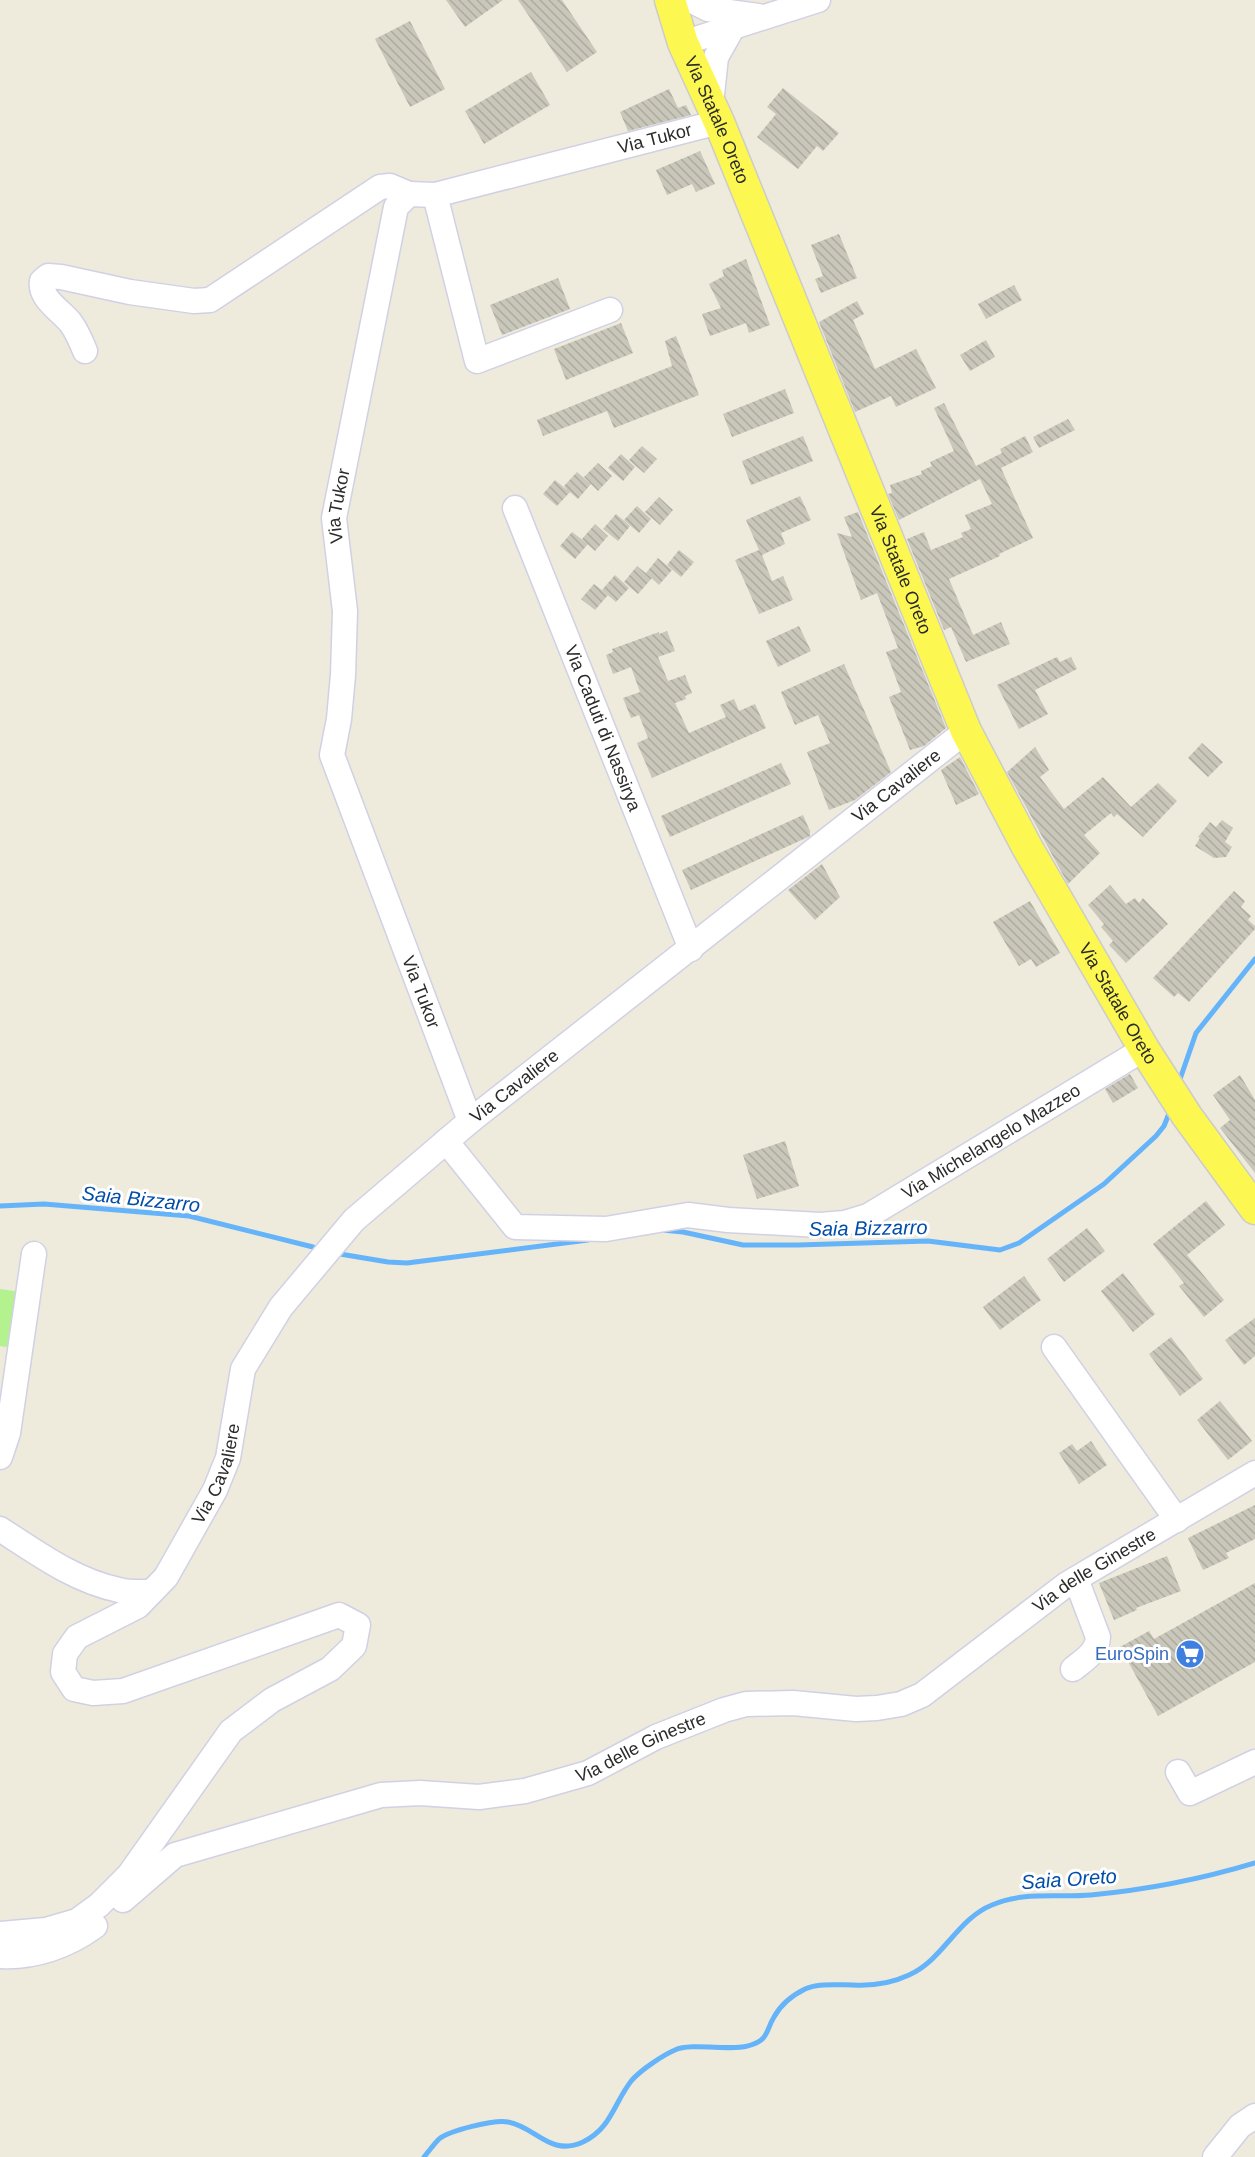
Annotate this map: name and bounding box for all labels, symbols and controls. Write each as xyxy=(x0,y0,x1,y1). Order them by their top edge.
street label: Via Statale Oreto xyxy=(680,53,753,187)
street label: Via Tukor xyxy=(615,119,694,158)
street label: Via Tukor xyxy=(324,467,354,545)
street label: Via Statale Oreto xyxy=(866,503,936,637)
street label: Via Caduti di Nassirya xyxy=(561,642,645,815)
street label: Via Cavaliere xyxy=(848,745,945,827)
street label: Via Statale Oreto xyxy=(1075,939,1161,1068)
street label: Via Tukor xyxy=(398,953,444,1031)
street label: Via Cavaliere xyxy=(466,1045,562,1127)
street label: Via Michelangelo Mazzeo xyxy=(898,1080,1084,1203)
water label: Saia Bizzarro xyxy=(81,1182,201,1216)
water label: Saia Bizzarro xyxy=(808,1216,928,1240)
street label: Via Cavaliere xyxy=(188,1422,244,1528)
street label: Via delle Ginestre xyxy=(1029,1524,1159,1616)
supermarket icon: EuroSpin xyxy=(1174,1638,1206,1670)
place label: EuroSpin xyxy=(1095,1644,1169,1664)
street label: Via delle Ginestre xyxy=(573,1708,709,1786)
water label: Saia Oreto xyxy=(1021,1865,1117,1893)

